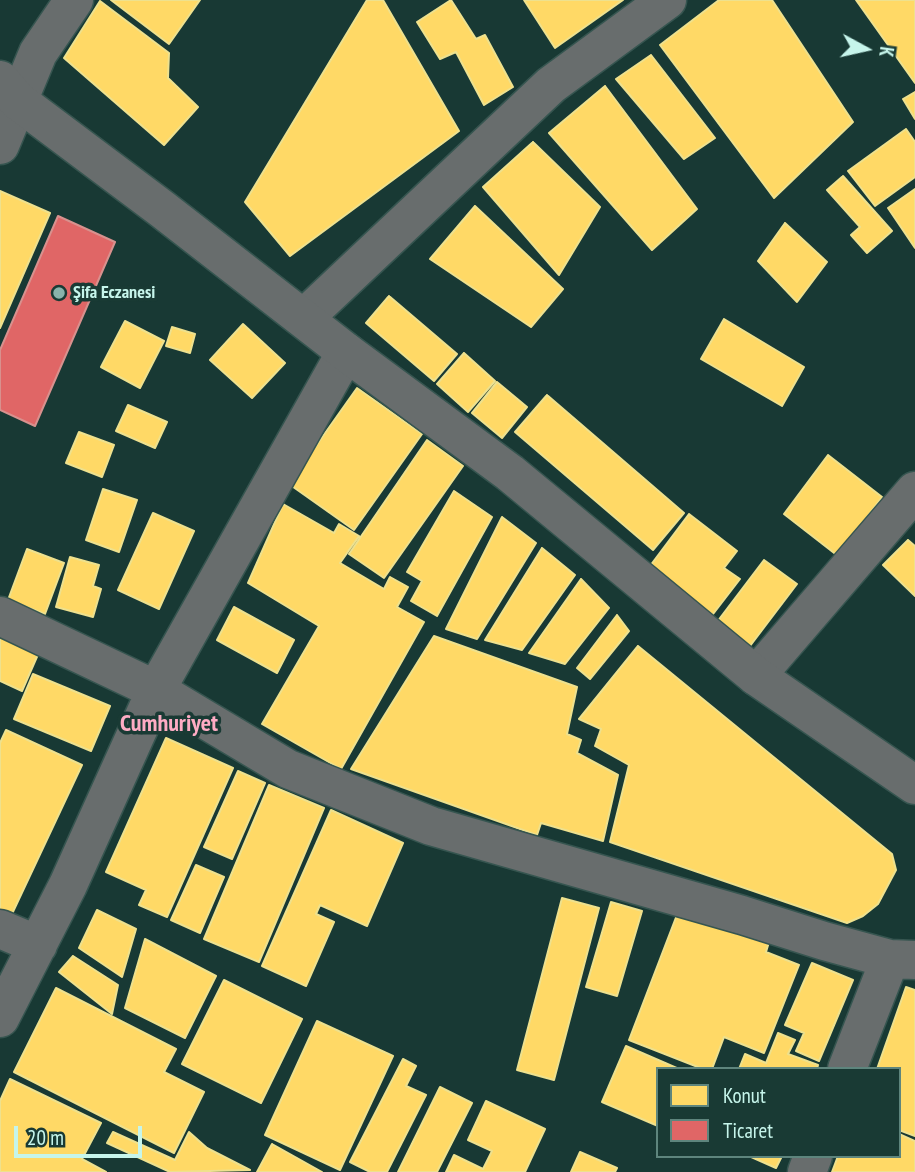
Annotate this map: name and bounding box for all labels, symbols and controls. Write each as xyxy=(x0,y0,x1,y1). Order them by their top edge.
north arrow xyxy=(831,14,901,84)
text: K xyxy=(874,45,899,58)
place label: Şifa Eczanesi xyxy=(73,282,155,304)
marker: Şifa Eczanesi xyxy=(51,285,67,301)
district label: Cumhuriyet xyxy=(120,710,218,738)
legend xyxy=(656,1067,901,1158)
text: Konut xyxy=(723,1082,766,1109)
scale bar xyxy=(18,1112,145,1156)
text: Ticaret xyxy=(723,1117,773,1144)
text: 20 m xyxy=(27,1124,64,1151)

